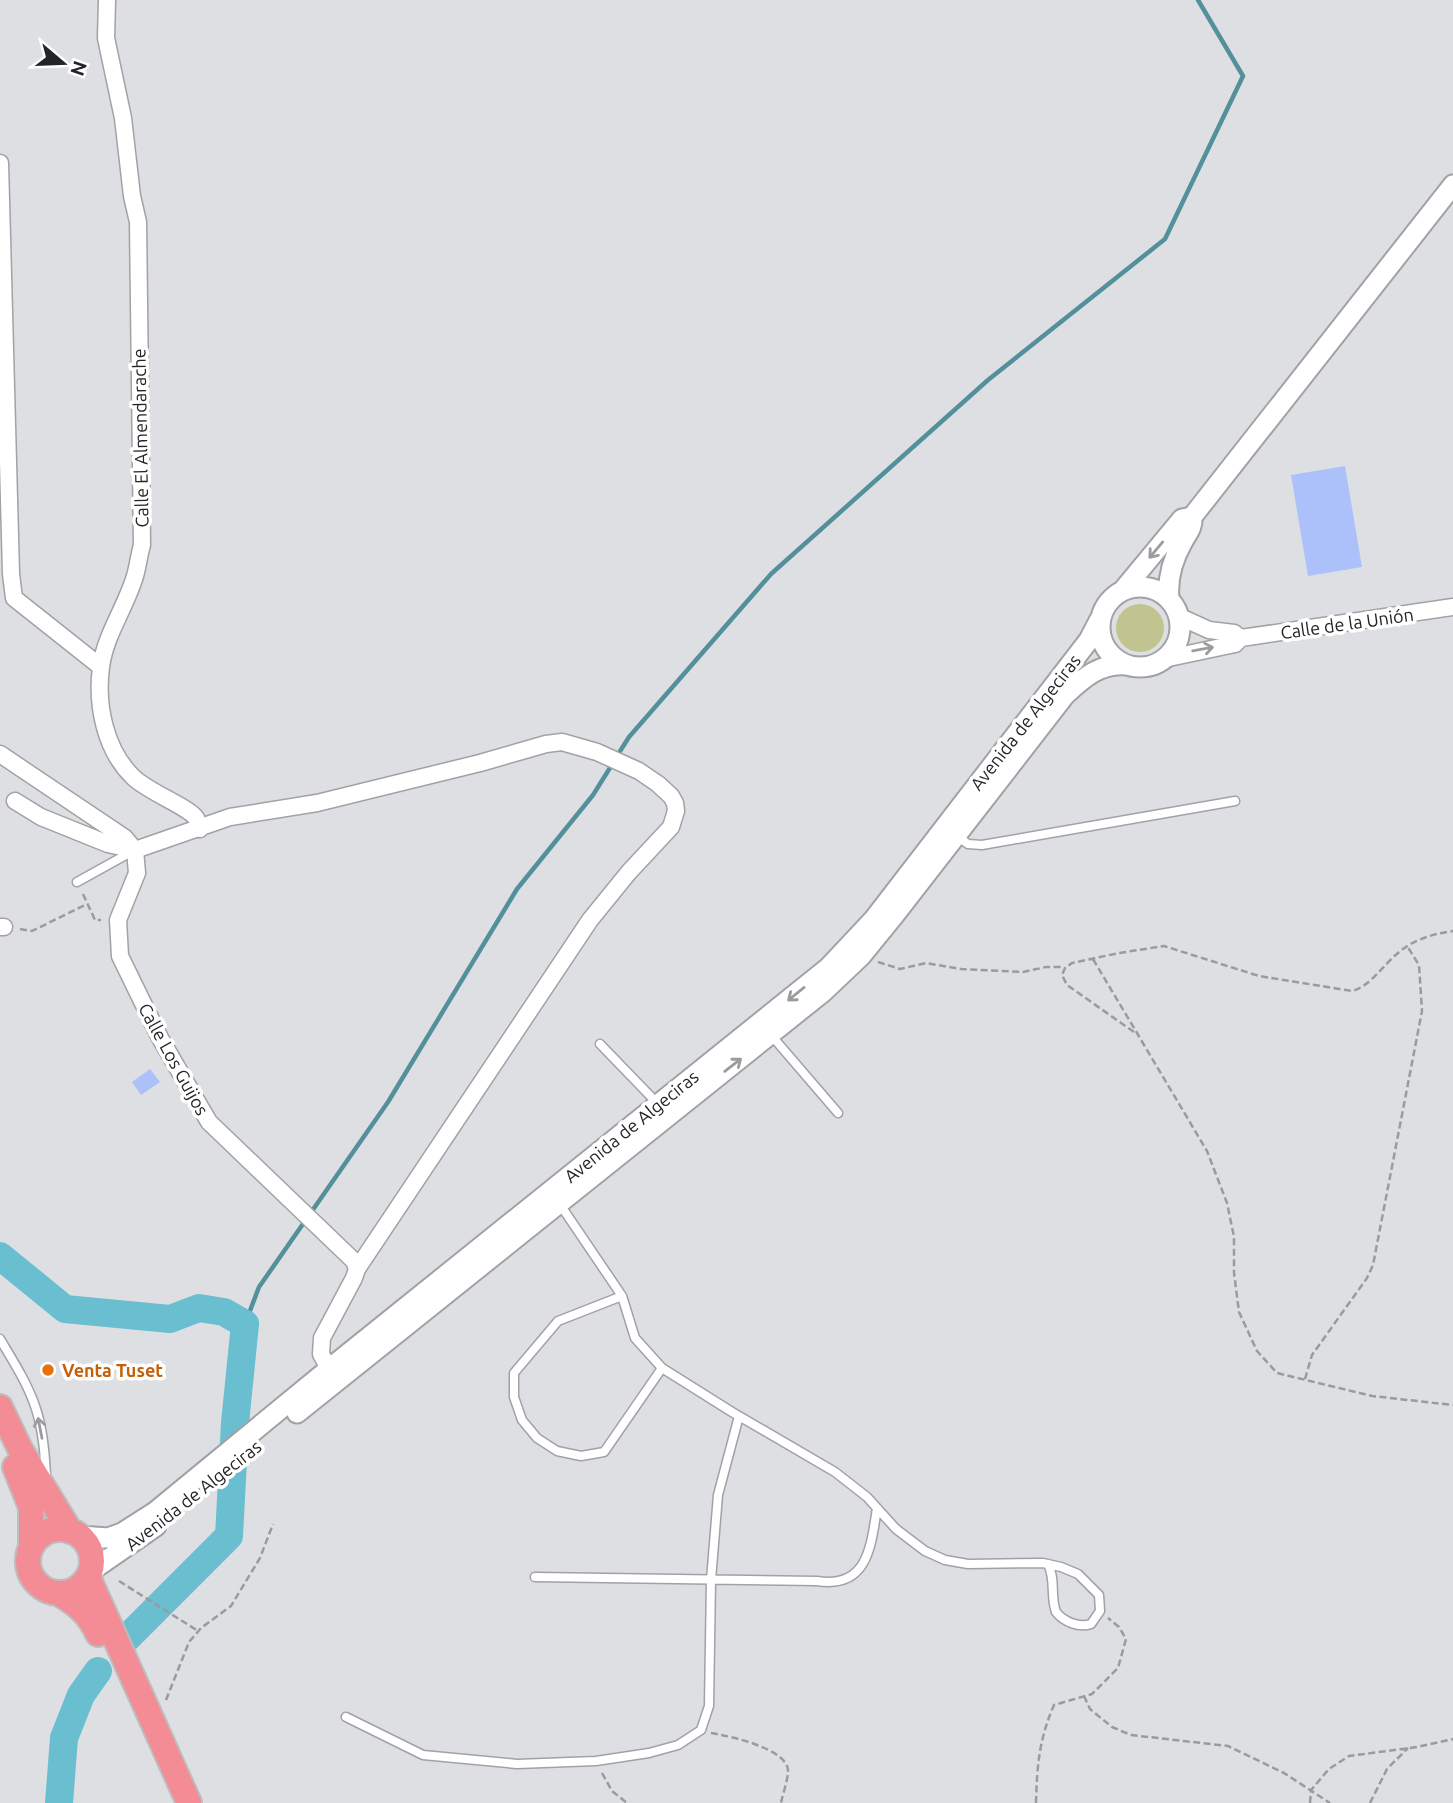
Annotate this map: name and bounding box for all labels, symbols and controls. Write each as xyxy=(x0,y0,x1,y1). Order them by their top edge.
north arrow xyxy=(28,28,98,98)
text: N xyxy=(66,58,92,79)
street label: Calle El Almendarache xyxy=(128,348,152,528)
one-way arrow xyxy=(1148,541,1164,559)
street label: Calle de la Unión xyxy=(1279,604,1415,642)
one-way arrow xyxy=(1192,642,1214,656)
street label: Avenida de Algeciras xyxy=(966,650,1084,794)
one-way arrow xyxy=(787,986,805,1001)
street label: Calle Los Guijos xyxy=(135,1000,213,1119)
one-way arrow xyxy=(723,1057,742,1072)
street label: Avenida de Algeciras xyxy=(560,1066,702,1186)
place label: Venta Tuset xyxy=(62,1360,163,1380)
marker: Venta Tuset xyxy=(40,1362,56,1378)
one-way arrow xyxy=(33,1417,47,1440)
street label: Avenida de Algeciras xyxy=(121,1436,265,1554)

